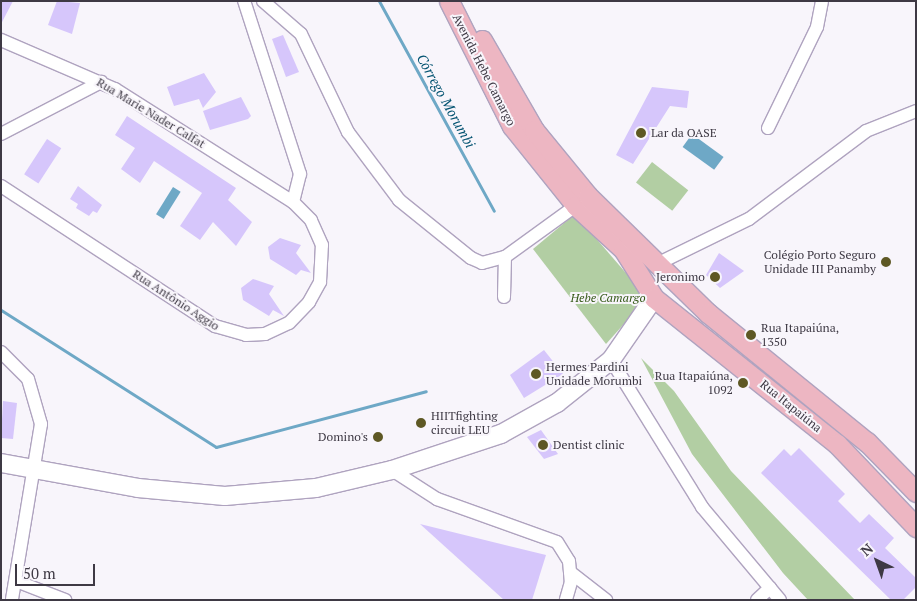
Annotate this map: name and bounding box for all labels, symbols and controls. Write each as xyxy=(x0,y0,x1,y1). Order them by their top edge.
street label: Avenida Hebe Camargo xyxy=(450,12,518,128)
water label: Córrego Morumbi xyxy=(413,51,479,151)
street label: Rua Marie Nader Calfat xyxy=(94,75,208,151)
place label: Lar da OASE xyxy=(651,126,717,140)
marker: Lar da OASE xyxy=(635,127,647,139)
place label: Colégio Porto Seguro Unidade III Panamby xyxy=(764,248,876,276)
marker: Colégio Porto Seguro Unidade III Panamby xyxy=(880,256,892,268)
street label: Rua Antônio Aggio xyxy=(130,266,222,334)
place label: Jeronimo xyxy=(656,270,705,284)
marker: Jeronimo xyxy=(709,271,721,283)
park label: Hebe Camargo xyxy=(570,291,646,305)
place label: Rua Itapaiúna, 1350 xyxy=(761,321,839,349)
marker: Rua Itapaiúna, 1350 xyxy=(745,329,757,341)
place label: Hermes Pardini Unidade Morumbi xyxy=(546,360,642,388)
marker: Hermes Pardini Unidade Morumbi xyxy=(530,368,542,380)
place label: Rua Itapaiúna, 1092 xyxy=(655,369,733,397)
marker: Rua Itapaiúna, 1092 xyxy=(737,377,749,389)
street label: Rua Itapaiúna xyxy=(757,377,825,435)
place label: HIITfighting circuit LEU xyxy=(431,409,498,437)
marker: HIITfighting circuit LEU xyxy=(415,417,427,429)
place label: Domino's xyxy=(318,430,368,444)
marker: Domino's xyxy=(372,431,384,443)
place label: Dentist clinic xyxy=(553,438,624,452)
marker: Dentist clinic xyxy=(537,439,549,451)
north arrow xyxy=(852,536,902,586)
text: N xyxy=(856,539,877,560)
scale bar xyxy=(18,554,98,586)
text: 50 m xyxy=(23,563,56,583)

